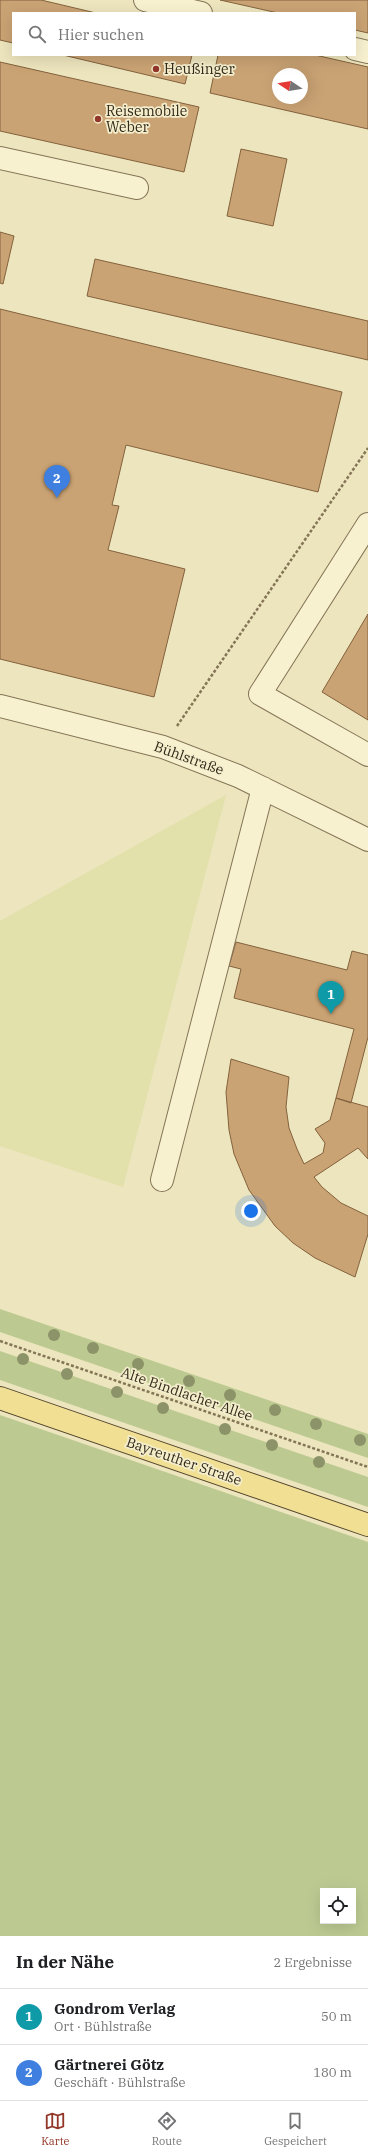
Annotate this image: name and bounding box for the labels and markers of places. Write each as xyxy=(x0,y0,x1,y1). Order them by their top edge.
place label: Heußinger xyxy=(164,60,236,78)
marker: Heußinger xyxy=(151,64,161,74)
place label: Reisemobile Weber xyxy=(106,102,187,136)
marker: Reisemobile Weber xyxy=(93,114,103,124)
pin: 2 xyxy=(44,465,70,498)
pin: 1 xyxy=(318,981,344,1014)

